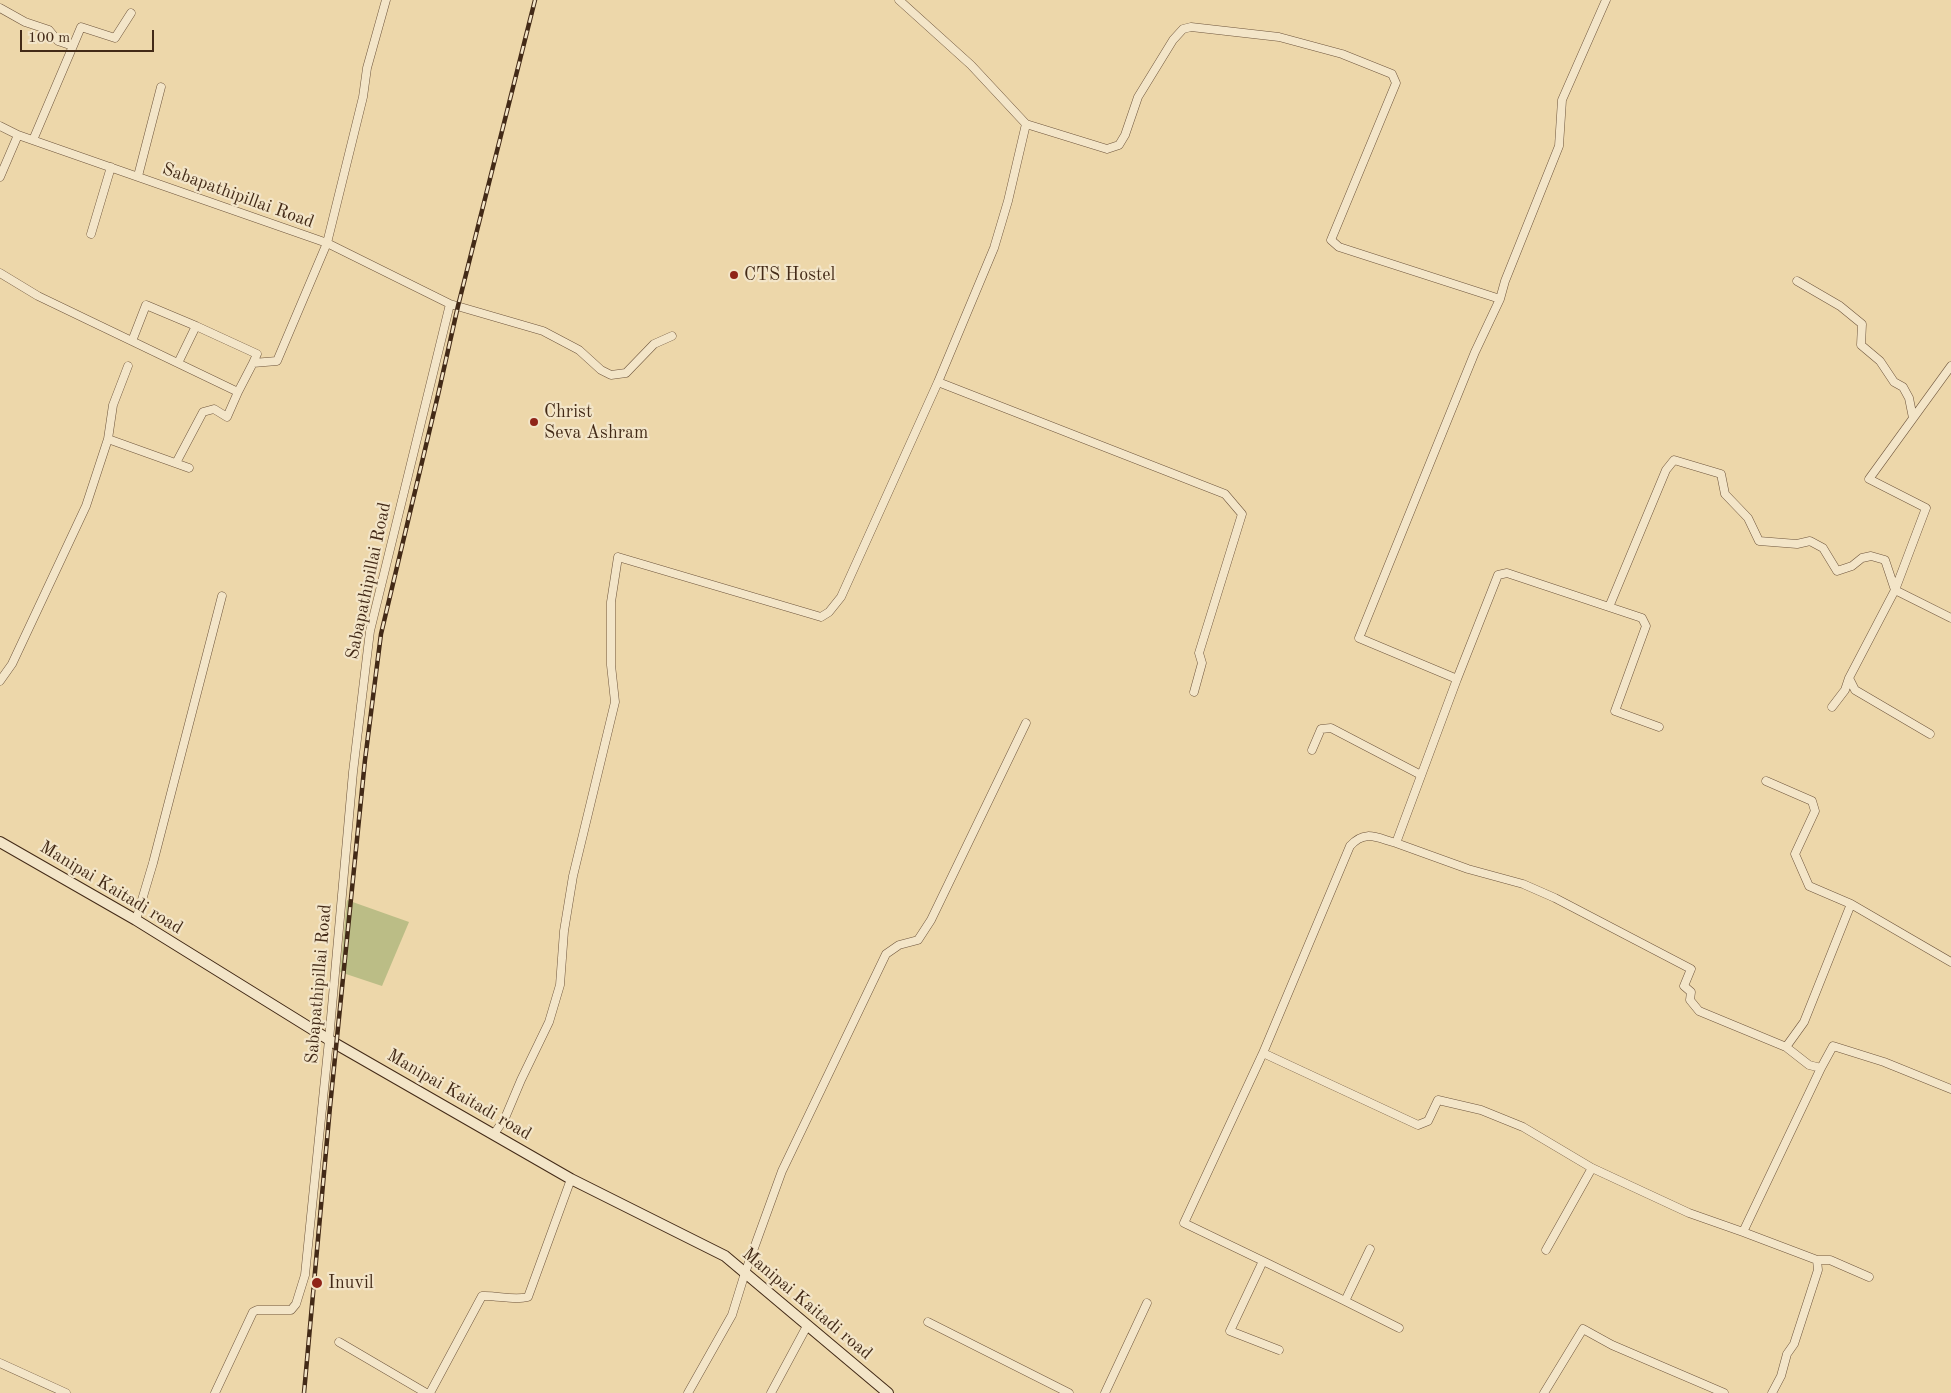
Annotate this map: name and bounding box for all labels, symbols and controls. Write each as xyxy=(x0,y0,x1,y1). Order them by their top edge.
scale bar xyxy=(22,20,156,52)
text: 100 m xyxy=(28,31,70,46)
street label: Sabapathipillai Road xyxy=(159,158,317,234)
place label: CTS Hostel xyxy=(744,264,835,286)
marker: CTS Hostel xyxy=(728,269,740,281)
place label: Christ Seva Ashram xyxy=(544,401,648,444)
marker: Christ Seva Ashram xyxy=(528,416,540,428)
street label: Sabapathipillai Road xyxy=(342,500,396,662)
street label: Manipai Kaitadi road xyxy=(36,837,186,939)
street label: Sabapathipillai Road xyxy=(301,903,337,1065)
street label: Manipai Kaitadi road xyxy=(383,1045,535,1145)
street label: Manipai Kaitadi road xyxy=(738,1243,876,1365)
place label: Inuvil xyxy=(328,1272,374,1294)
marker: Inuvil xyxy=(310,1276,324,1290)

